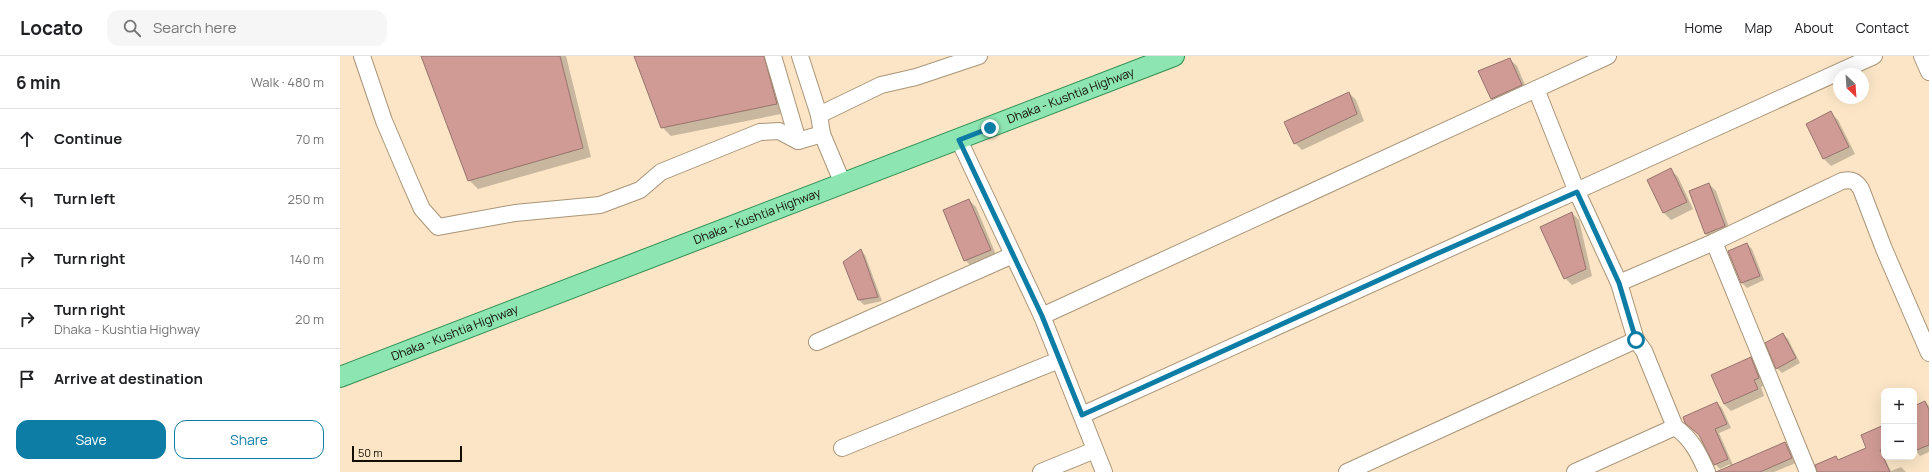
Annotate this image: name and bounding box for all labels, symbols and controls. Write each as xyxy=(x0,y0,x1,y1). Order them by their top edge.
search box xyxy=(107,10,387,46)
text: Locato xyxy=(20,15,83,41)
icon: search xyxy=(121,17,143,39)
text: Search here xyxy=(153,17,236,38)
text: Home xyxy=(1685,18,1722,37)
text: Map xyxy=(1744,18,1772,37)
text: About xyxy=(1794,18,1834,37)
text: Contact xyxy=(1856,18,1909,37)
street label: Dhaka - Kushtia Highway xyxy=(1004,63,1137,127)
north arrow xyxy=(1833,68,1869,104)
text: 6 min xyxy=(16,71,61,94)
text: Walk · 480 m xyxy=(251,73,324,91)
route end xyxy=(981,119,999,137)
icon: ahead xyxy=(16,128,38,150)
text: Continue xyxy=(54,128,122,149)
text: 70 m xyxy=(296,130,324,148)
street label: Dhaka - Kushtia Highway xyxy=(691,184,824,248)
icon: left xyxy=(16,188,38,210)
text: Turn left xyxy=(54,188,116,209)
text: 250 m xyxy=(288,190,324,208)
icon: right xyxy=(16,248,38,270)
text: Turn right xyxy=(54,248,125,269)
text: 140 m xyxy=(290,250,324,268)
text: Turn right xyxy=(54,299,125,320)
street label: Dhaka - Kushtia Highway xyxy=(388,300,521,365)
icon: right xyxy=(16,308,38,330)
text: 20 m xyxy=(295,310,324,328)
text: Dhaka - Kushtia Highway xyxy=(54,320,200,338)
route start xyxy=(1627,331,1645,349)
icon: arrive xyxy=(16,368,38,390)
text: Arrive at destination xyxy=(54,368,203,389)
map controls xyxy=(1881,388,1917,460)
button: + xyxy=(1881,388,1917,424)
button: Save xyxy=(16,420,166,459)
button: Share xyxy=(174,420,324,459)
button: − xyxy=(1881,424,1917,460)
scale bar xyxy=(352,444,462,463)
text: 50 m xyxy=(358,445,383,460)

